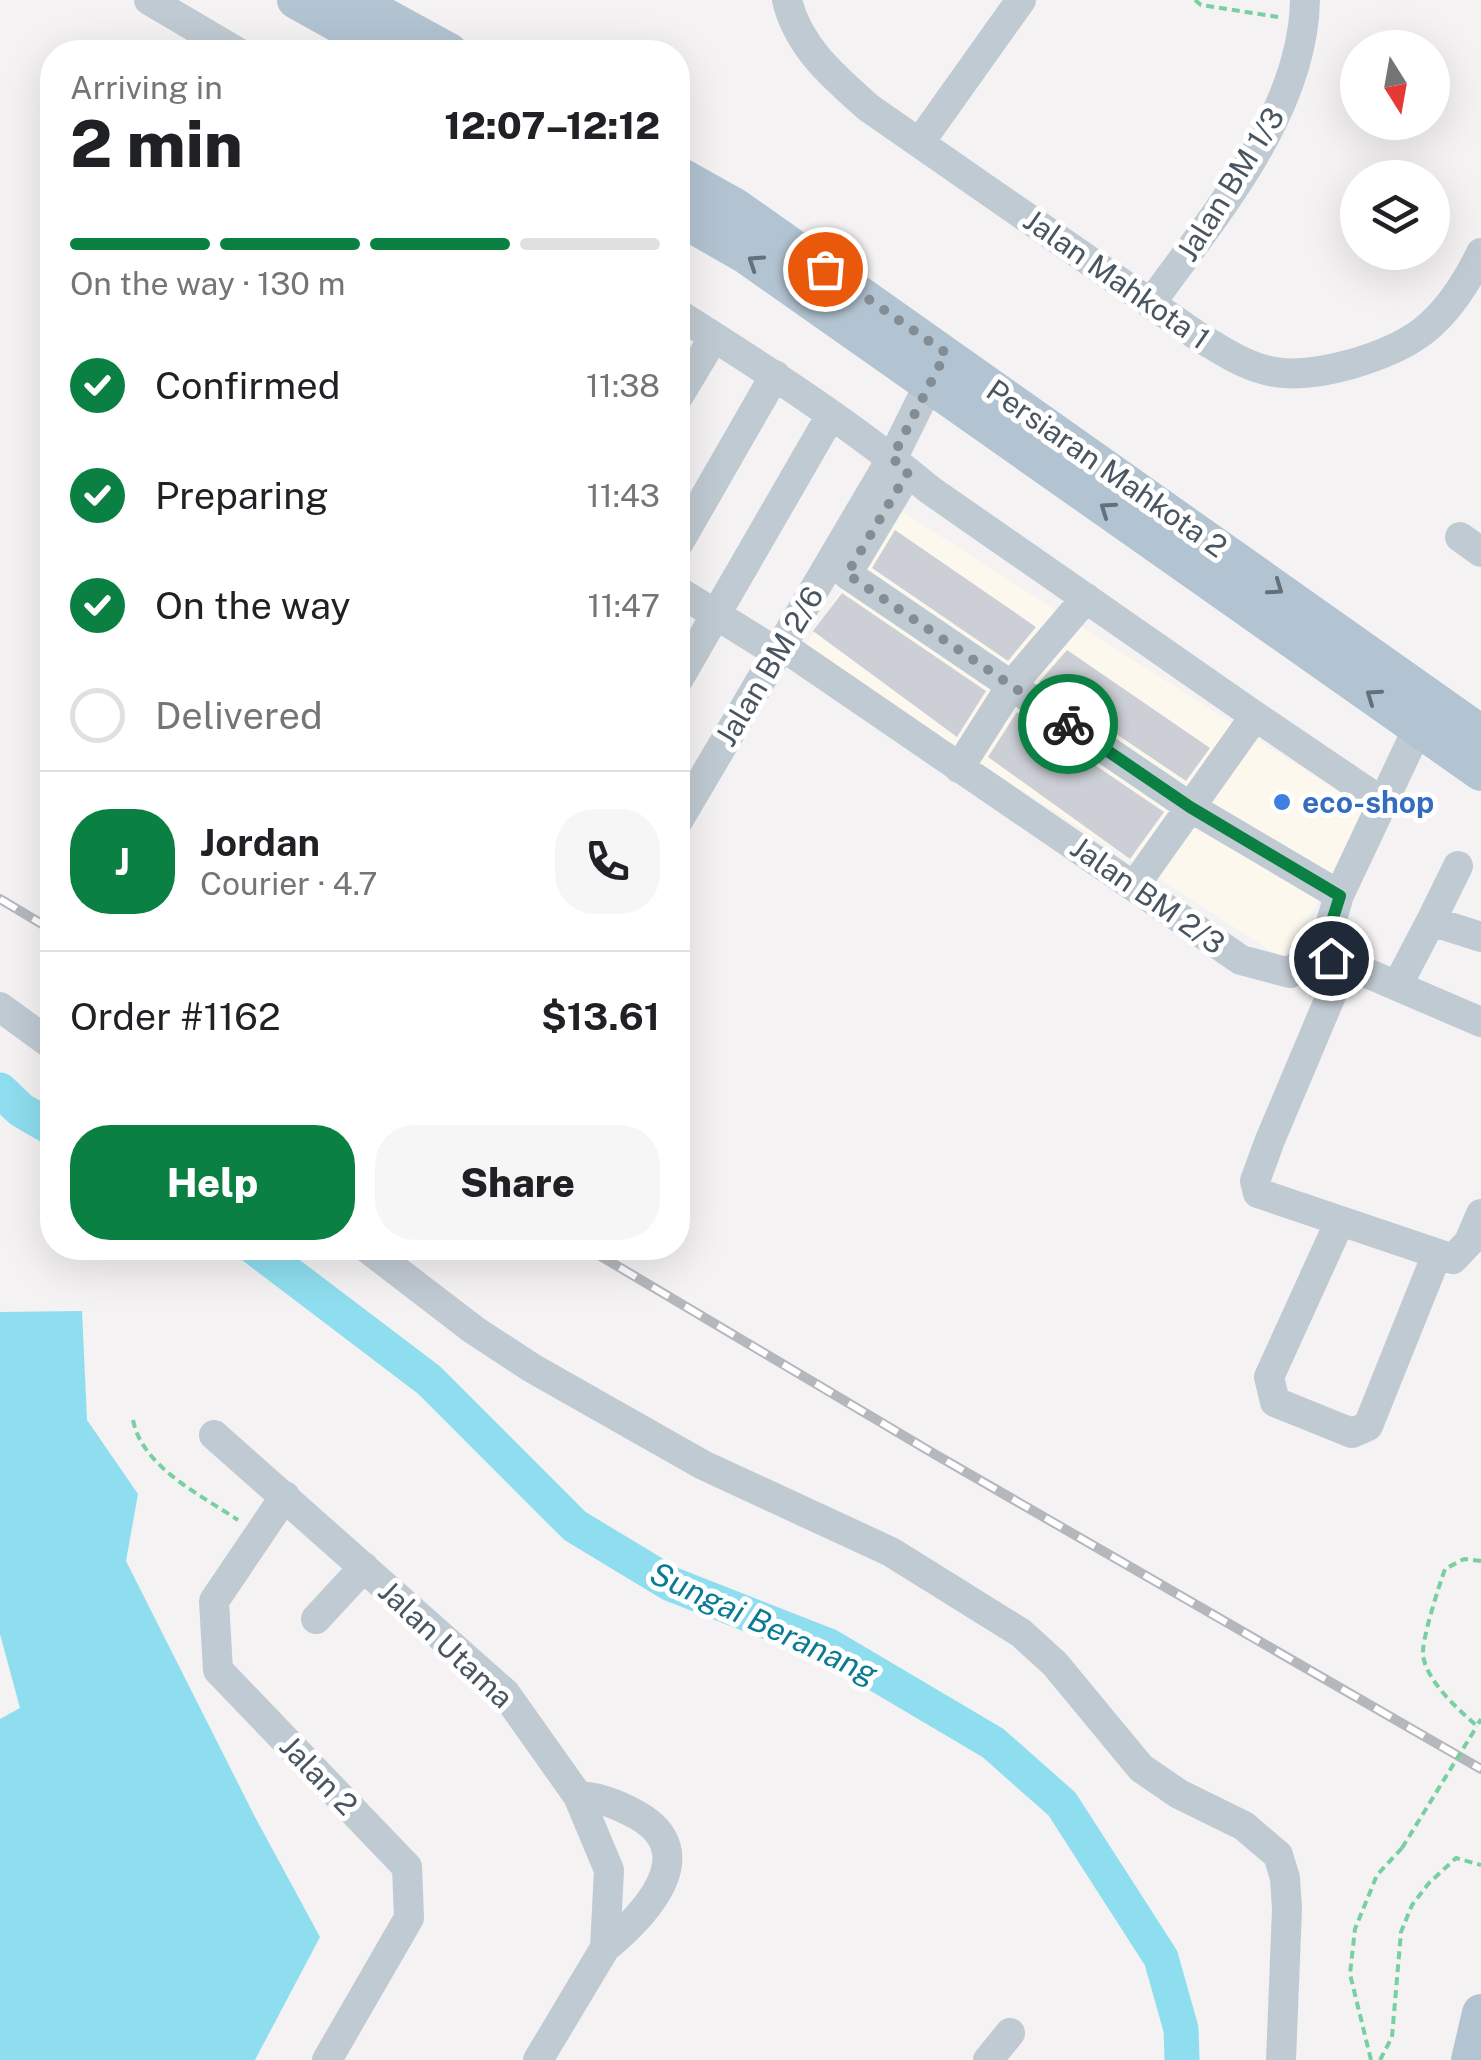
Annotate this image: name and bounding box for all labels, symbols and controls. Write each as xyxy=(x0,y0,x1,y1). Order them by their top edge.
north arrow xyxy=(1340,30,1450,140)
map controls xyxy=(1340,30,1450,270)
text: Arriving in xyxy=(70,69,223,106)
street label: Jalan BM 1/3 xyxy=(1169,101,1291,267)
text: 12:07–12:12 xyxy=(444,103,660,148)
text: 2 min xyxy=(70,105,243,182)
button: layers xyxy=(1340,160,1450,270)
street label: Jalan Mahkota 1 xyxy=(1017,202,1217,356)
pin xyxy=(783,227,868,312)
icon: bag xyxy=(798,242,853,297)
one-way arrow xyxy=(748,255,766,274)
text: On the way · 130 m xyxy=(70,265,345,302)
icon: check xyxy=(70,358,125,413)
text: Confirmed xyxy=(155,363,340,408)
text: 11:38 xyxy=(586,367,660,404)
street label: Persiaran Mahkota 2 xyxy=(980,371,1234,565)
icon: check xyxy=(70,468,125,523)
text: Preparing xyxy=(155,473,329,518)
text: 11:43 xyxy=(587,477,660,514)
one-way arrow xyxy=(1099,503,1118,521)
one-way arrow xyxy=(1265,576,1283,594)
icon: check xyxy=(70,578,125,633)
street label: Jalan BM 2/6 xyxy=(707,580,831,752)
text: On the way xyxy=(155,583,351,628)
text: 11:47 xyxy=(588,587,660,624)
courier xyxy=(1018,674,1118,774)
one-way arrow xyxy=(1366,690,1384,708)
text: Delivered xyxy=(155,693,323,738)
icon: bike xyxy=(1041,697,1096,752)
place label: eco-shop xyxy=(1302,784,1434,820)
marker: eco-shop xyxy=(1271,791,1293,813)
button: phone xyxy=(555,809,660,914)
text: Jordan xyxy=(200,820,320,865)
street label: Jalan BM 2/3 xyxy=(1064,829,1232,961)
text: J xyxy=(115,839,130,884)
text: Courier · 4.7 xyxy=(200,865,377,902)
pin xyxy=(1289,916,1374,1001)
icon: home xyxy=(1304,931,1359,986)
text: Order #1162 xyxy=(70,994,281,1039)
text: $13.61 xyxy=(541,994,660,1039)
button: Help xyxy=(70,1125,355,1240)
button: Share xyxy=(375,1125,660,1240)
water label: Sungai Beranang xyxy=(644,1554,884,1692)
street label: Jalan Utama xyxy=(371,1573,521,1715)
street label: Jalan 2 xyxy=(273,1728,365,1822)

